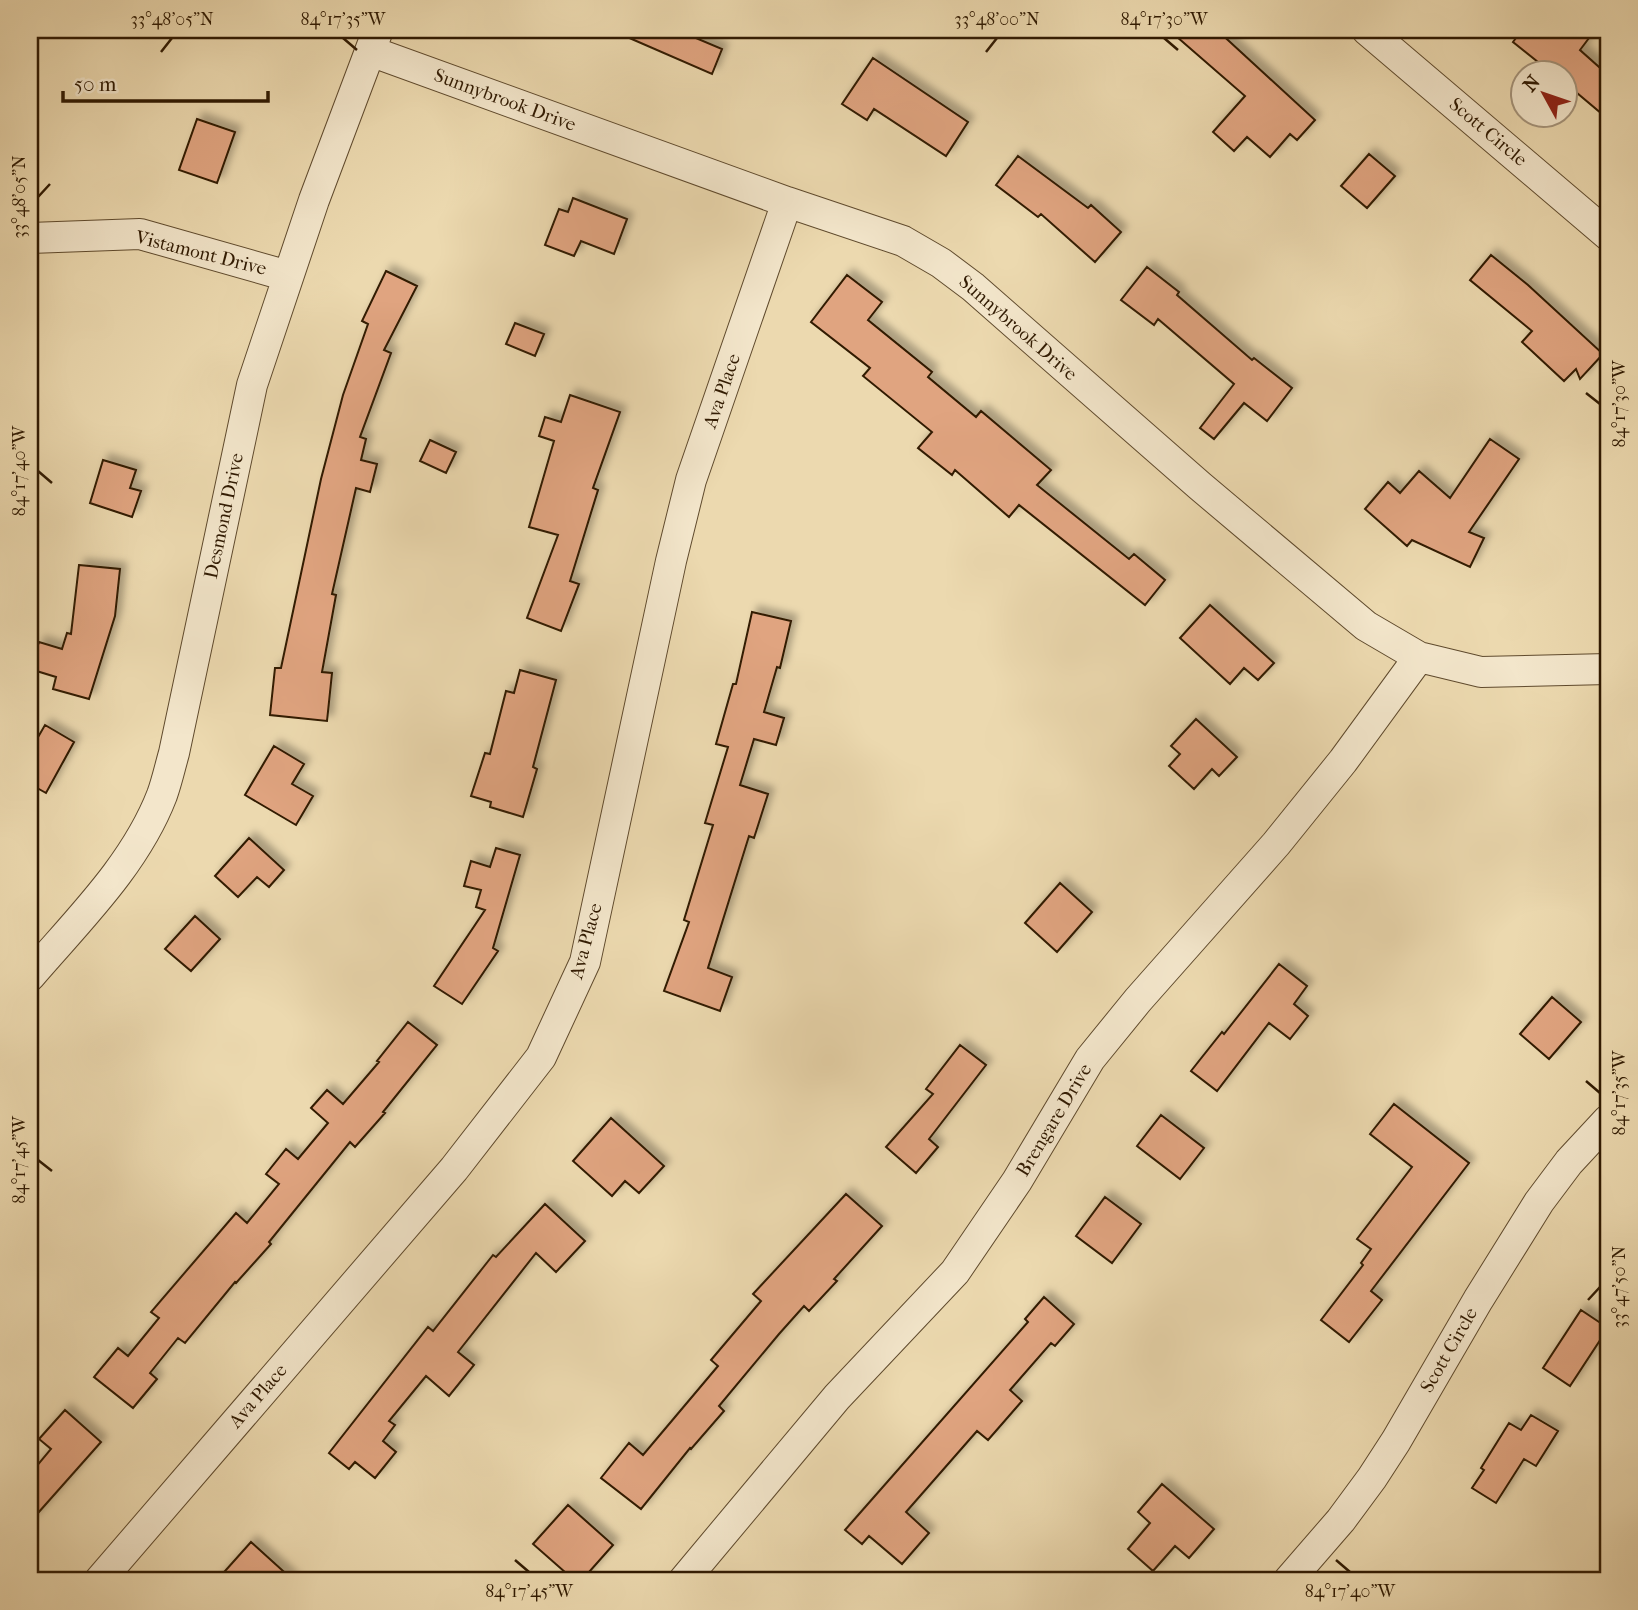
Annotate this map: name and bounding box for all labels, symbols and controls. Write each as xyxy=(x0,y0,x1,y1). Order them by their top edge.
text: 33°48'05"N xyxy=(130,9,214,30)
text: 84°17'35"W xyxy=(301,9,387,30)
text: 33°48'00"N xyxy=(954,9,1040,30)
text: 84°17'30"W xyxy=(1120,9,1209,30)
scale bar xyxy=(63,60,268,104)
north arrow xyxy=(1508,60,1578,130)
street label: Sunnybrook Drive xyxy=(431,64,579,136)
text: N xyxy=(1519,71,1545,96)
text: 50 m xyxy=(74,72,117,96)
street label: Scott Circle xyxy=(1445,93,1531,171)
text: 33°48'05"N xyxy=(9,155,30,239)
street label: Vistamont Drive xyxy=(132,226,269,280)
street label: Sunnybrook Drive xyxy=(954,271,1082,385)
street label: Ava Place xyxy=(699,351,745,432)
text: 84°17'30"W xyxy=(1609,359,1630,448)
text: 84°17'40"W xyxy=(9,424,30,516)
street label: Desmond Drive xyxy=(200,451,248,581)
street label: Ava Place xyxy=(565,901,607,982)
text: 84°17'35"W xyxy=(1609,1049,1630,1135)
street label: Brengare Drive xyxy=(1012,1060,1096,1180)
text: 84°17'45"W xyxy=(9,1115,30,1204)
text: 33°47'50"N xyxy=(1609,1246,1630,1328)
street label: Scott Circle xyxy=(1416,1304,1482,1396)
street label: Ava Place xyxy=(224,1360,292,1433)
text: 84°17'45"W xyxy=(485,1581,574,1602)
text: 84°17'40"W xyxy=(1305,1581,1397,1602)

